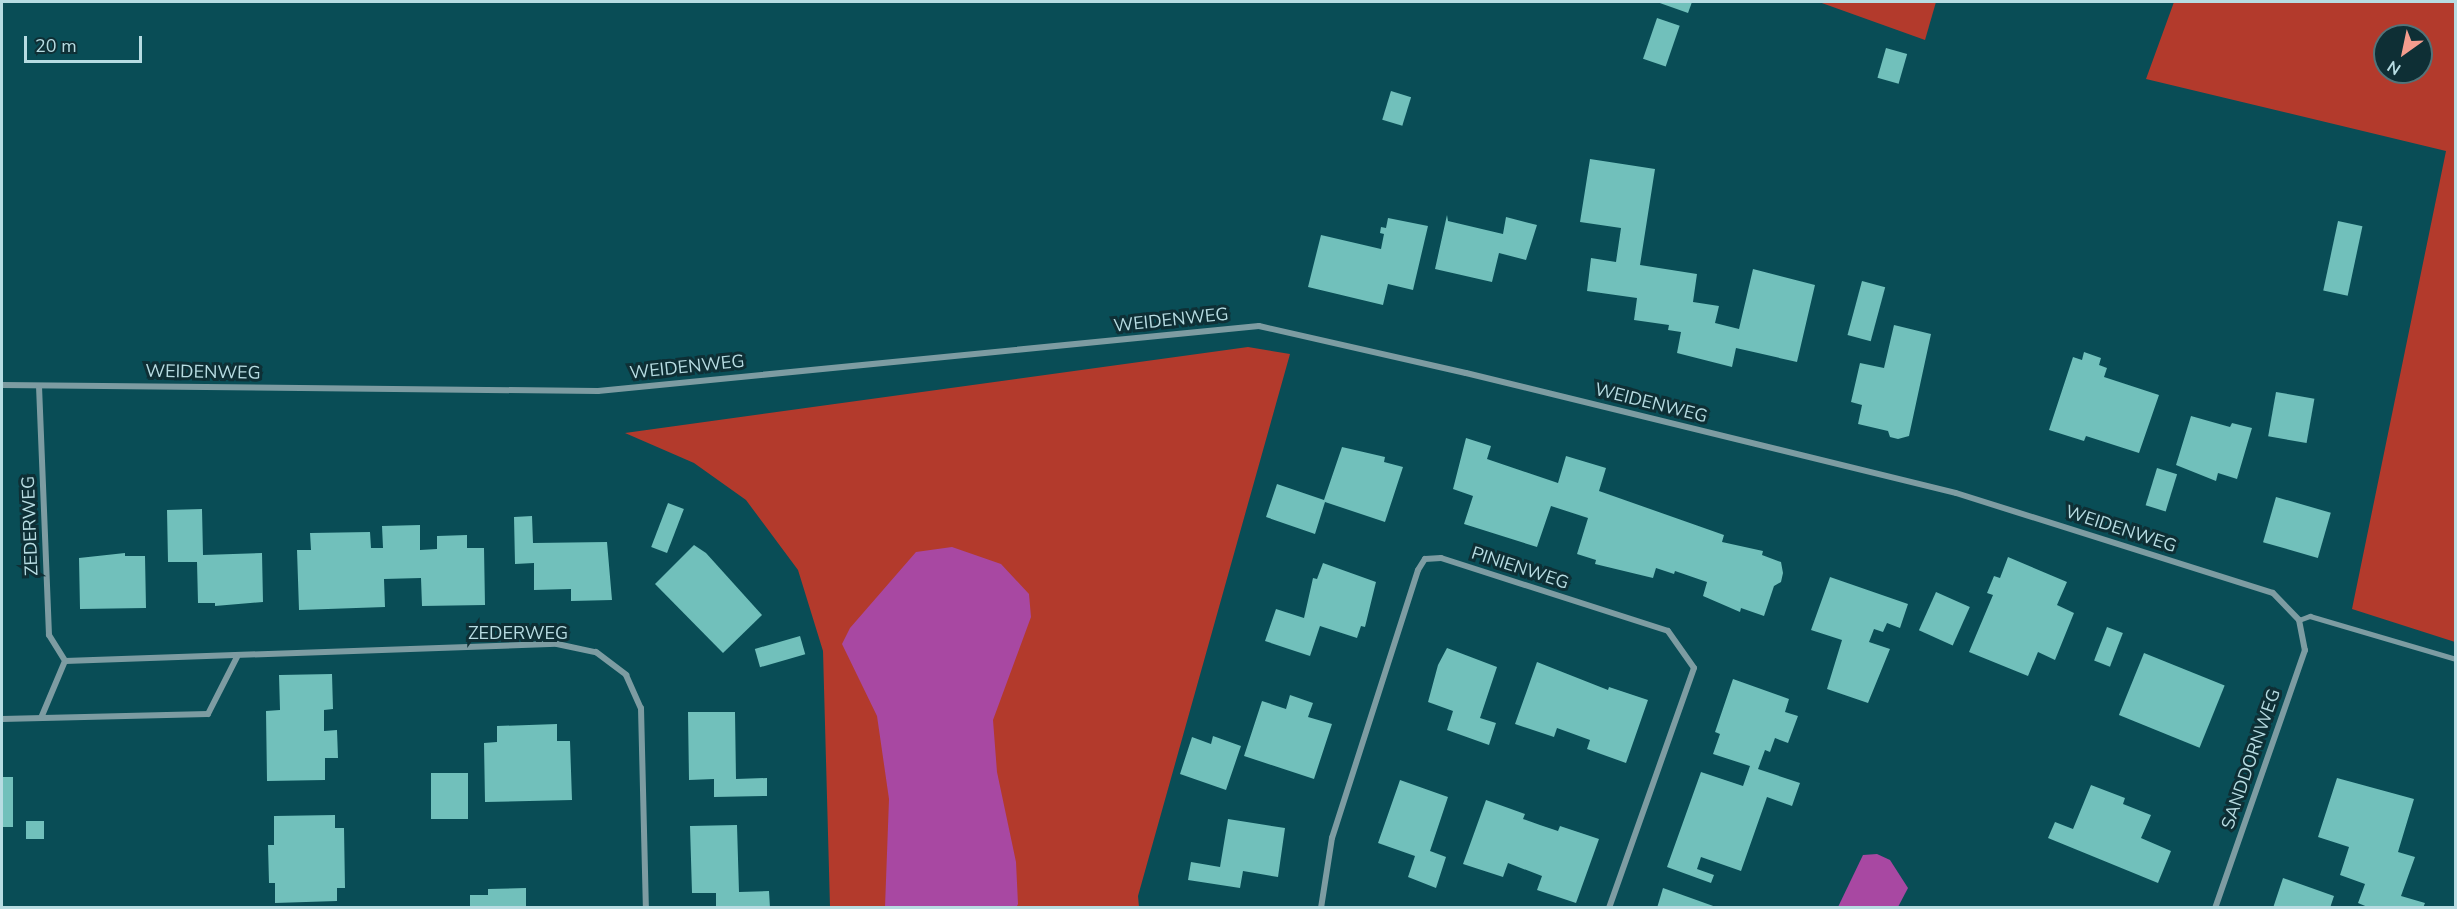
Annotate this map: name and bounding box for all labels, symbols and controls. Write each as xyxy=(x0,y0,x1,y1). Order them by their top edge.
scale bar xyxy=(27,24,146,62)
north arrow xyxy=(2373,24,2433,84)
text: 20 m xyxy=(35,34,77,58)
text: N xyxy=(2383,55,2405,80)
street label: WEIDENWEG xyxy=(1112,303,1230,337)
street label: WEIDENWEG xyxy=(628,350,746,384)
street label: WEIDENWEG xyxy=(145,360,261,384)
street label: WEIDENWEG xyxy=(1592,379,1710,427)
street label: ZEDERWEG xyxy=(17,476,43,576)
street label: WEIDENWEG xyxy=(2063,501,2179,557)
street label: PINIENWEG xyxy=(1469,542,1571,594)
street label: ZEDERWEG xyxy=(468,622,568,644)
street label: SANDDORNWEG xyxy=(2217,686,2285,832)

